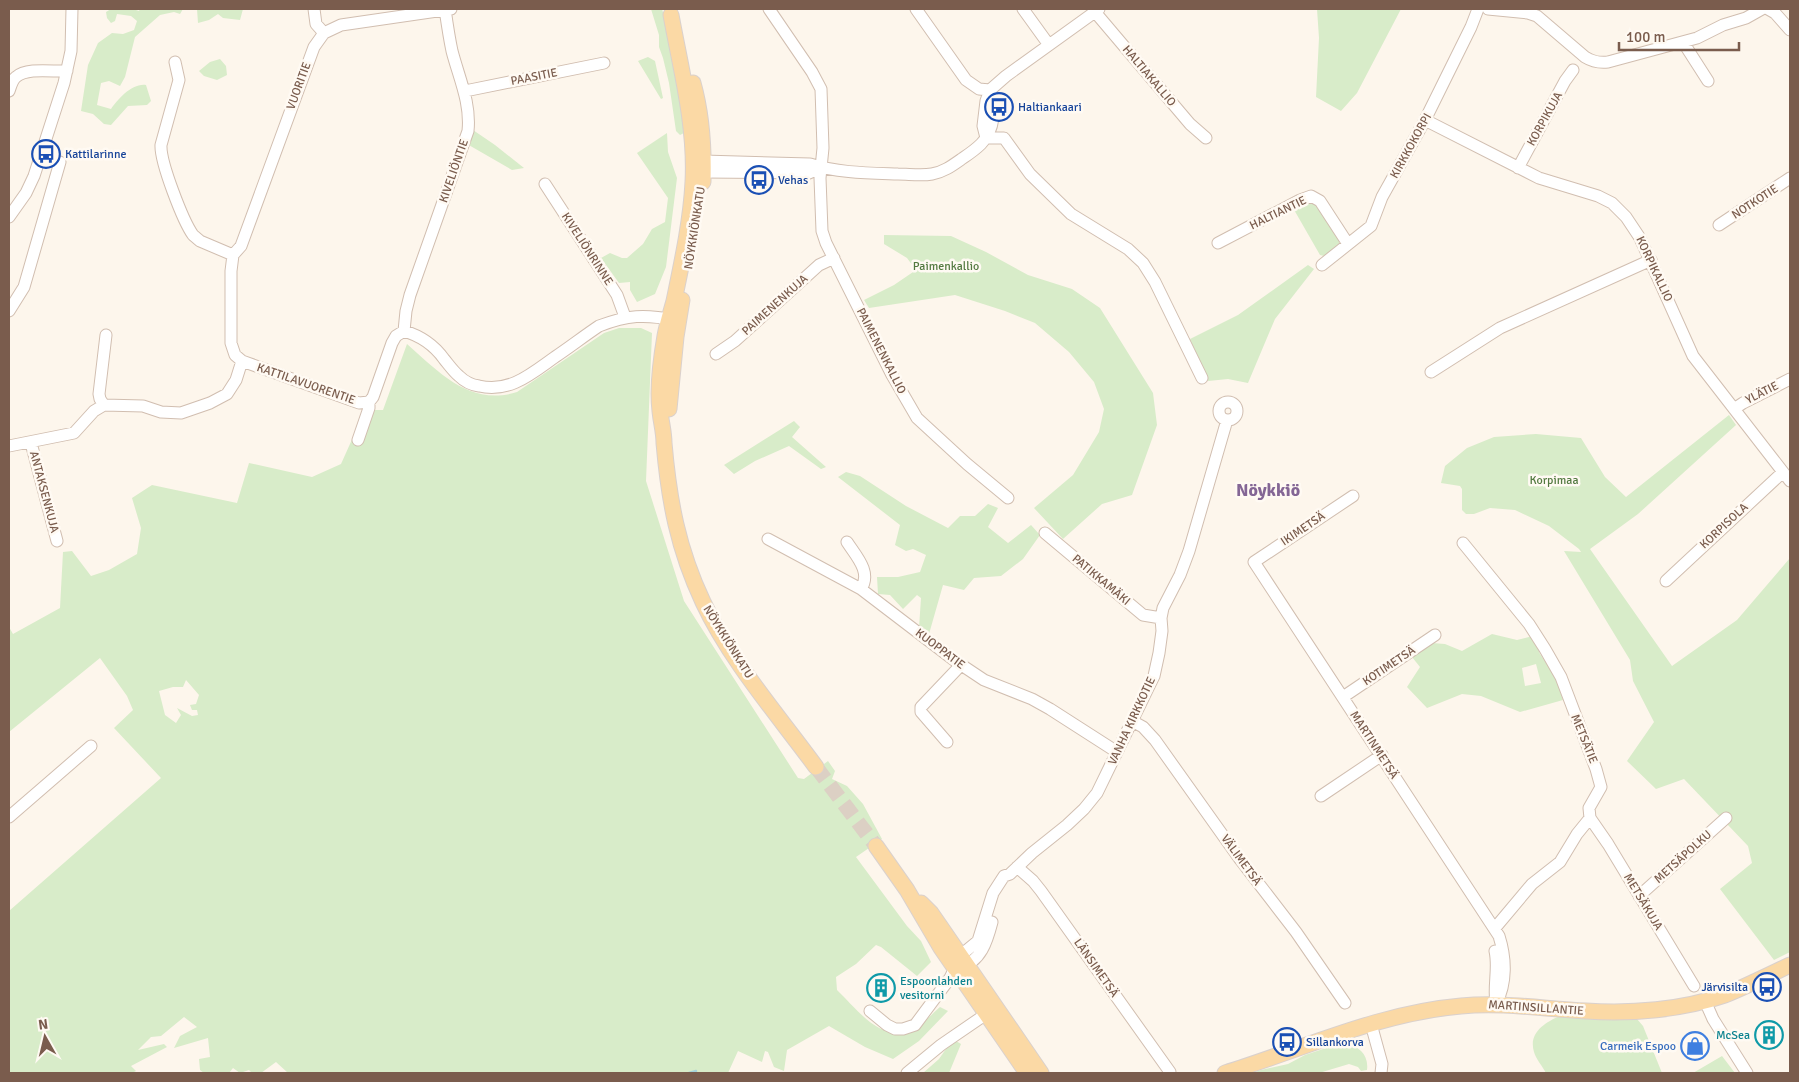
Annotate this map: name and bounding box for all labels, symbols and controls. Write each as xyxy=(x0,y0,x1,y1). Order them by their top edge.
scale bar xyxy=(1619,20,1739,52)
text: 100 m xyxy=(1626,28,1666,46)
street label: HALTIAKALLIO xyxy=(1119,42,1179,110)
street label: VUORITIE xyxy=(283,60,315,112)
street label: PAASITIE xyxy=(509,65,559,89)
street label: KORPIKUJA xyxy=(1524,89,1566,149)
bus stop icon: Haltiankaari xyxy=(984,92,1014,122)
place label: Haltiankaari xyxy=(1018,100,1082,115)
street label: KIRKKOKORPI xyxy=(1387,111,1435,181)
street label: KIVELIÖNTIE xyxy=(436,137,472,205)
bus stop icon: Kattilarinne xyxy=(31,139,61,169)
place label: Kattilarinne xyxy=(65,147,126,162)
bus stop icon: Vehas xyxy=(744,165,774,195)
place label: Vehas xyxy=(778,173,808,188)
street label: NOTKOTIE xyxy=(1729,181,1781,223)
street label: NÖYKKIÖNKATU xyxy=(681,186,709,270)
street label: HALTIANTIE xyxy=(1247,193,1309,233)
street label: KIVELIÖNRINNE xyxy=(558,210,616,288)
street label: KORPIKALLIO xyxy=(1632,234,1676,304)
park label: Paimenkallio xyxy=(913,259,979,274)
street label: PAIMENENKUJA xyxy=(739,271,812,339)
street label: PAIMENENKALLIO xyxy=(853,305,909,397)
street label: KATTILAVUORENTIE xyxy=(255,360,358,408)
street label: YLÄTIE xyxy=(1743,378,1781,408)
street label: ANTAKSENKUJA xyxy=(26,449,62,535)
park label: Korpimaa xyxy=(1530,473,1578,488)
district label: Nöykkiö xyxy=(1236,479,1300,501)
street label: KORPISOLA xyxy=(1697,499,1752,552)
street label: IKIMETSÄ xyxy=(1278,508,1329,549)
street label: PATIKKAMÄKI xyxy=(1069,551,1133,609)
street label: NÖYKKIÖNKATU xyxy=(700,603,756,681)
street label: KUOPPATIE xyxy=(912,625,968,673)
street label: KOTIMETSÄ xyxy=(1360,643,1419,689)
street label: VANHA KIRKKOTIE xyxy=(1105,674,1159,768)
street label: MARTINMETSÄ xyxy=(1346,708,1402,782)
street label: METSÄTIE xyxy=(1567,712,1601,766)
street label: METSÄPOLKU xyxy=(1651,827,1715,887)
street label: VÄLIMETSÄ xyxy=(1217,831,1265,889)
street label: METSÄKUJA xyxy=(1620,871,1666,934)
street label: LÄNSIMETSÄ xyxy=(1070,936,1122,1001)
bus stop icon: Järvisilta xyxy=(1752,972,1782,1002)
building icon: Espoonlahden vesitorni xyxy=(866,973,896,1003)
place label: Espoonlahden vesitorni xyxy=(900,974,973,1003)
place label: Järvisilta xyxy=(1701,980,1748,995)
street label: MARTINSILLANTIE xyxy=(1488,997,1585,1019)
north arrow xyxy=(20,1012,70,1062)
text: N xyxy=(37,1016,49,1034)
building icon: McSea xyxy=(1754,1020,1784,1050)
bus stop icon: Sillankorva xyxy=(1272,1027,1302,1057)
place label: McSea xyxy=(1716,1028,1750,1043)
shop icon: Carmeik Espoo xyxy=(1680,1031,1710,1061)
place label: Sillankorva xyxy=(1306,1035,1364,1050)
place label: Carmeik Espoo xyxy=(1600,1039,1676,1054)

